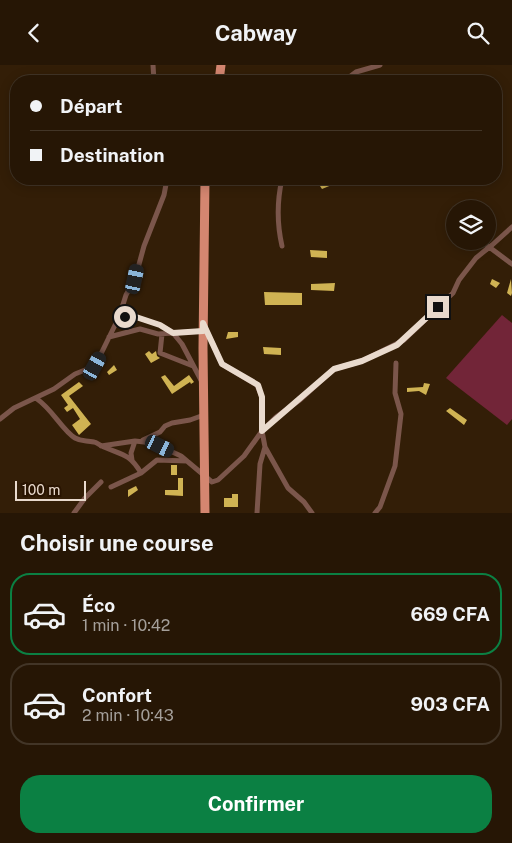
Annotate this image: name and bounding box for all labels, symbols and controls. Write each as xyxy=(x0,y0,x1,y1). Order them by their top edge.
icon: back xyxy=(20,19,48,47)
icon: search xyxy=(464,19,492,47)
text: Cabway xyxy=(215,20,297,46)
text: Départ xyxy=(60,95,123,117)
text: Destination xyxy=(60,144,164,166)
map controls xyxy=(446,200,496,250)
button: layers xyxy=(446,200,496,250)
car xyxy=(124,263,145,295)
route end xyxy=(427,296,449,318)
route start xyxy=(114,306,136,328)
car xyxy=(81,349,108,383)
car xyxy=(143,433,176,459)
scale bar xyxy=(15,478,86,501)
text: 100 m xyxy=(22,482,60,498)
text: Choisir une course xyxy=(20,530,214,556)
icon: car xyxy=(22,592,67,637)
text: Éco xyxy=(82,594,115,616)
text: 669 CFA xyxy=(410,603,490,625)
text: 1 min · 10:42 xyxy=(82,616,170,635)
icon: car xyxy=(22,682,67,727)
text: Confort xyxy=(82,684,152,706)
text: 903 CFA xyxy=(411,693,490,715)
text: 2 min · 10:43 xyxy=(82,706,174,725)
button: Confirmer xyxy=(20,775,492,833)

